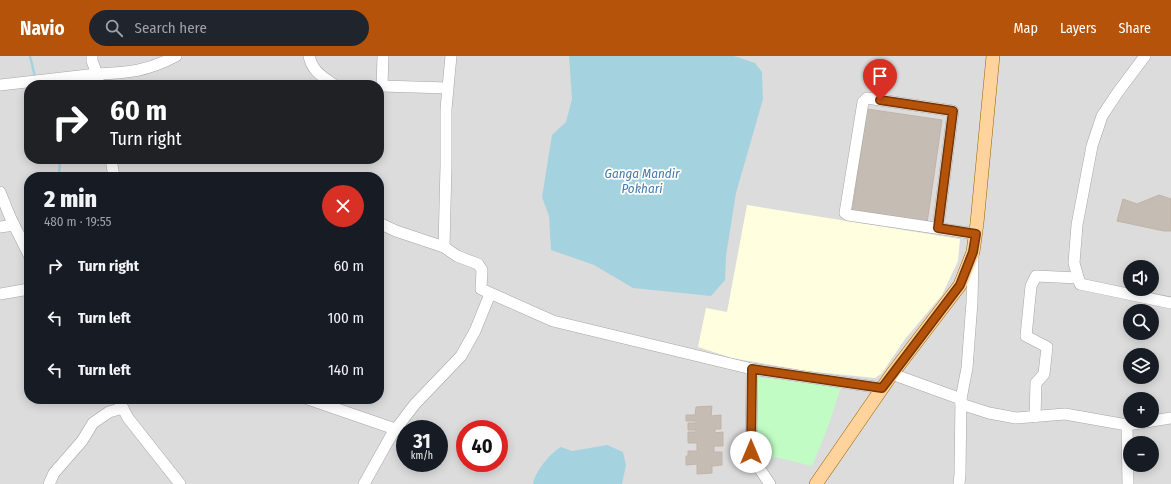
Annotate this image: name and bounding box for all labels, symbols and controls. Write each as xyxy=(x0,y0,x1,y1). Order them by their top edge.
search box xyxy=(89,10,369,46)
text: Navio xyxy=(20,17,65,40)
icon: search xyxy=(103,17,125,39)
text: Search here xyxy=(135,19,207,37)
text: Map xyxy=(1014,20,1038,37)
text: Layers xyxy=(1060,20,1096,37)
text: Share xyxy=(1118,20,1151,37)
pin xyxy=(863,59,897,100)
icon: arrive xyxy=(869,65,891,87)
text: 60 m xyxy=(110,94,167,127)
icon: right xyxy=(44,96,96,148)
text: Turn right xyxy=(110,128,182,150)
water label: Ganga Mandir Pokhari xyxy=(605,166,680,196)
text: 2 min xyxy=(44,185,97,213)
button: close xyxy=(322,185,364,227)
text: 480 m · 19:55 xyxy=(44,214,112,229)
icon: right xyxy=(44,255,66,277)
text: Turn right xyxy=(78,257,139,275)
text: 60 m xyxy=(334,257,364,275)
map controls xyxy=(1123,260,1159,472)
button: sound xyxy=(1123,260,1159,296)
button: search xyxy=(1123,304,1159,340)
icon: left xyxy=(44,307,66,329)
text: Turn left xyxy=(78,309,131,327)
text: 100 m xyxy=(327,309,364,327)
button: layers xyxy=(1123,348,1159,384)
icon: left xyxy=(44,359,66,381)
text: Turn left xyxy=(78,361,131,379)
text: 140 m xyxy=(328,361,364,379)
button: + xyxy=(1123,392,1159,428)
speed limit sign: 40 xyxy=(456,420,508,472)
text: 31 xyxy=(413,429,431,453)
position arrow xyxy=(730,431,772,473)
button: − xyxy=(1123,436,1159,472)
text: km/h xyxy=(411,450,433,462)

